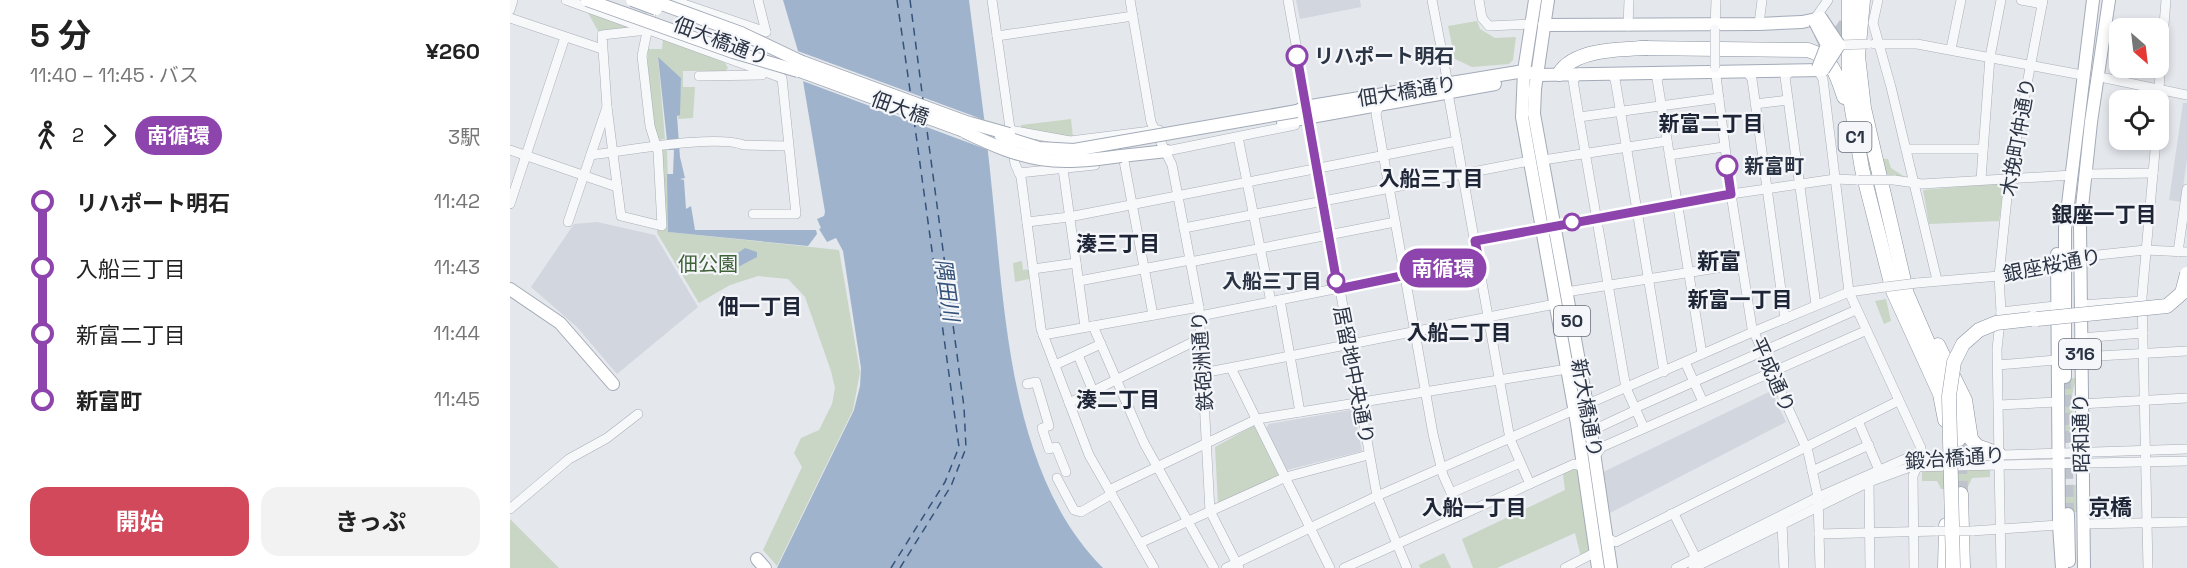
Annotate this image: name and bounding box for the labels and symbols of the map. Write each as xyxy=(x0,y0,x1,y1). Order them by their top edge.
street label: 佃大橋通り xyxy=(670,11,772,71)
north arrow xyxy=(2109,18,2169,78)
place label: リハポート明石 xyxy=(1314,43,1454,69)
marker: リハポート明石 xyxy=(1286,45,1308,67)
street label: 佃大橋通り xyxy=(1356,70,1458,112)
street label: 木挽町仲通り xyxy=(1995,76,2041,198)
street label: 佃大橋 xyxy=(867,86,933,130)
district label: 新富二丁目 xyxy=(1659,110,1764,137)
road number: C1 xyxy=(1838,122,1872,152)
place label: 新富町 xyxy=(1744,153,1804,179)
marker: 新富町 xyxy=(1716,155,1738,177)
district label: 入船三丁目 xyxy=(1379,165,1484,192)
district label: 銀座一丁目 xyxy=(2052,201,2157,228)
unlabelled marker xyxy=(1563,213,1581,231)
district label: 湊三丁目 xyxy=(1076,230,1160,257)
street label: 銀座桜通り xyxy=(2000,243,2104,287)
district label: 新富 xyxy=(1697,247,1741,275)
line badge: 南循環 xyxy=(1408,248,1478,288)
park label: 佃公園 xyxy=(678,251,738,277)
water label: 隅田川 xyxy=(930,257,966,325)
place label: 入船三丁目 xyxy=(1222,268,1322,294)
marker: 入船三丁目 xyxy=(1327,272,1345,290)
district label: 新富一丁目 xyxy=(1688,286,1793,313)
district label: 佃一丁目 xyxy=(718,293,802,320)
street label: 居留地中央通り xyxy=(1328,304,1380,446)
road number: 50 xyxy=(1554,306,1590,336)
street label: 鉄砲洲通り xyxy=(1186,310,1218,412)
district label: 入船二丁目 xyxy=(1407,319,1512,346)
street label: 平成通り xyxy=(1745,333,1801,417)
road number: 316 xyxy=(2059,339,2101,369)
street label: 新大橋通り xyxy=(1566,357,1608,459)
district label: 湊二丁目 xyxy=(1076,386,1160,413)
street label: 昭和通り xyxy=(2067,393,2095,473)
street label: 鍛冶橋通り xyxy=(1904,442,2006,474)
district label: 京橋 xyxy=(2088,493,2132,521)
district label: 入船一丁目 xyxy=(1422,494,1527,521)

